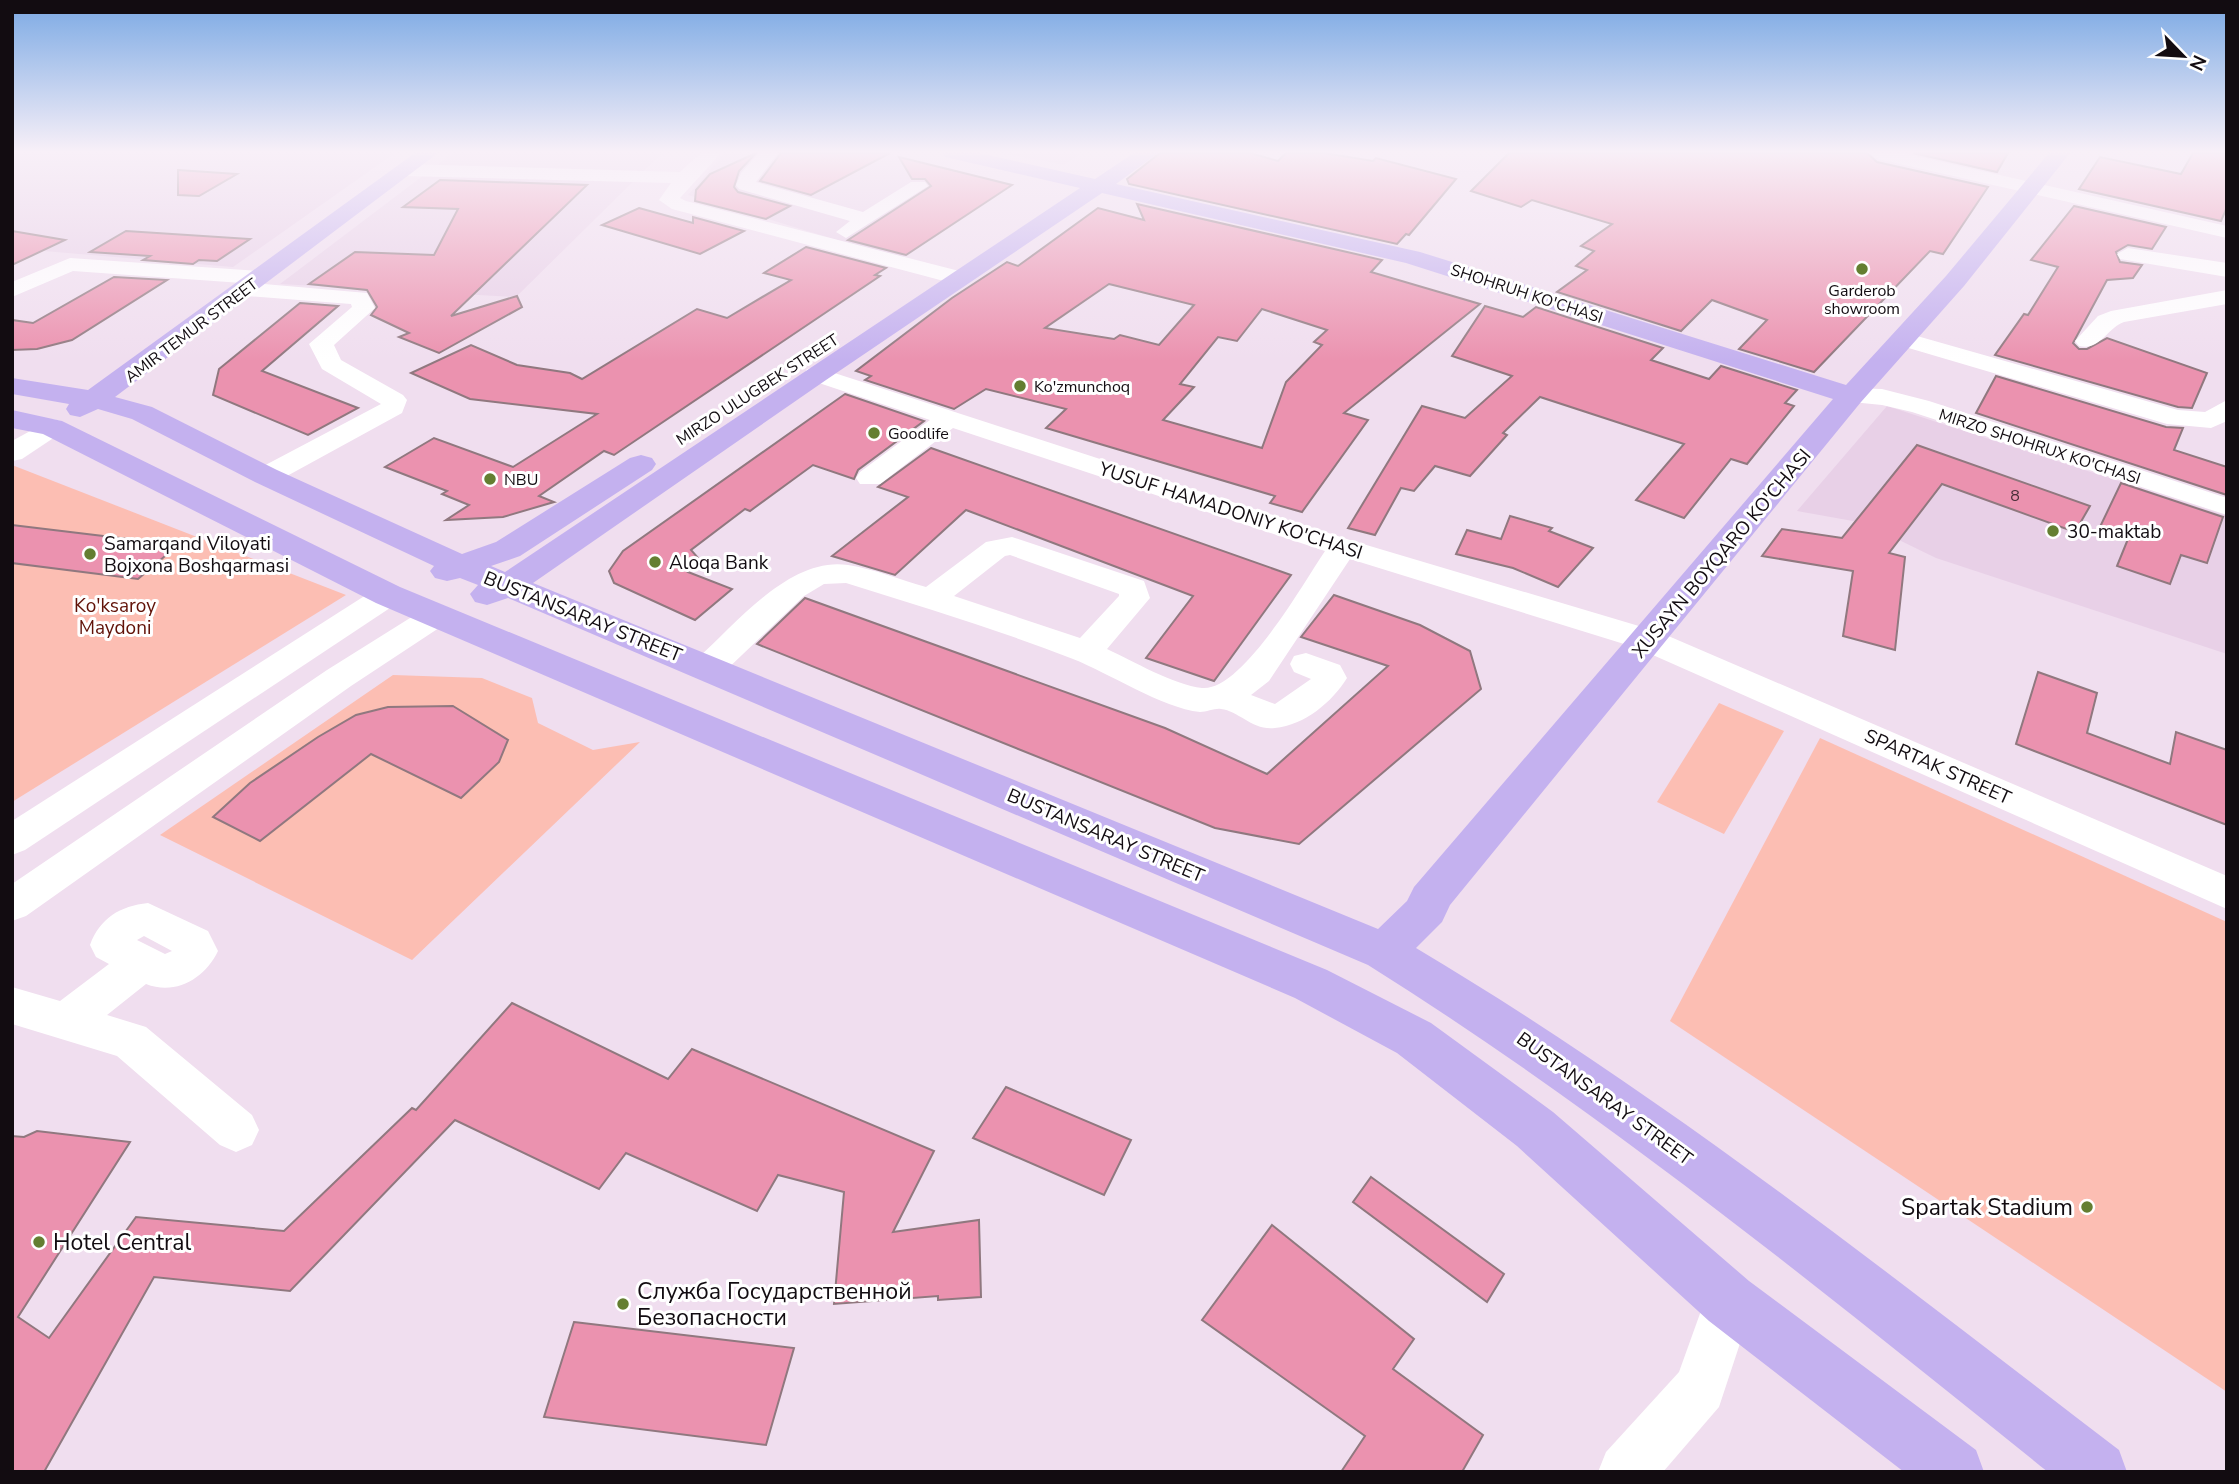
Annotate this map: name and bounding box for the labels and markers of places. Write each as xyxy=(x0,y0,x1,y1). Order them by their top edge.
marker: Garderob showroom xyxy=(1854,261,1870,277)
place label: Garderob showroom xyxy=(1824,280,1900,320)
place label: Ko'zmunchoq xyxy=(1034,376,1130,398)
marker: Ko'zmunchoq xyxy=(1012,378,1028,394)
place label: Goodlife xyxy=(888,423,949,445)
marker: Goodlife xyxy=(866,425,882,441)
place label: NBU xyxy=(504,469,538,491)
marker: NBU xyxy=(482,471,498,487)
place label: 30-maktab xyxy=(2067,519,2161,545)
marker: 30-maktab xyxy=(2045,523,2061,539)
place label: Samarqand Viloyati Bojxona Boshqarmasi xyxy=(104,531,289,579)
marker: Samarqand Viloyati Bojxona Boshqarmasi xyxy=(82,546,98,562)
place label: Aloqa Bank xyxy=(669,550,769,576)
marker: Aloqa Bank xyxy=(647,554,663,570)
place label: Spartak Stadium xyxy=(1901,1192,2073,1223)
marker: Spartak Stadium xyxy=(2079,1199,2095,1215)
place label: Hotel Central xyxy=(53,1227,191,1258)
marker: Hotel Central xyxy=(31,1234,47,1250)
place label: Служба Государственной Безопасности xyxy=(637,1276,912,1333)
marker: Служба Государственной Безопасности xyxy=(615,1296,631,1312)

